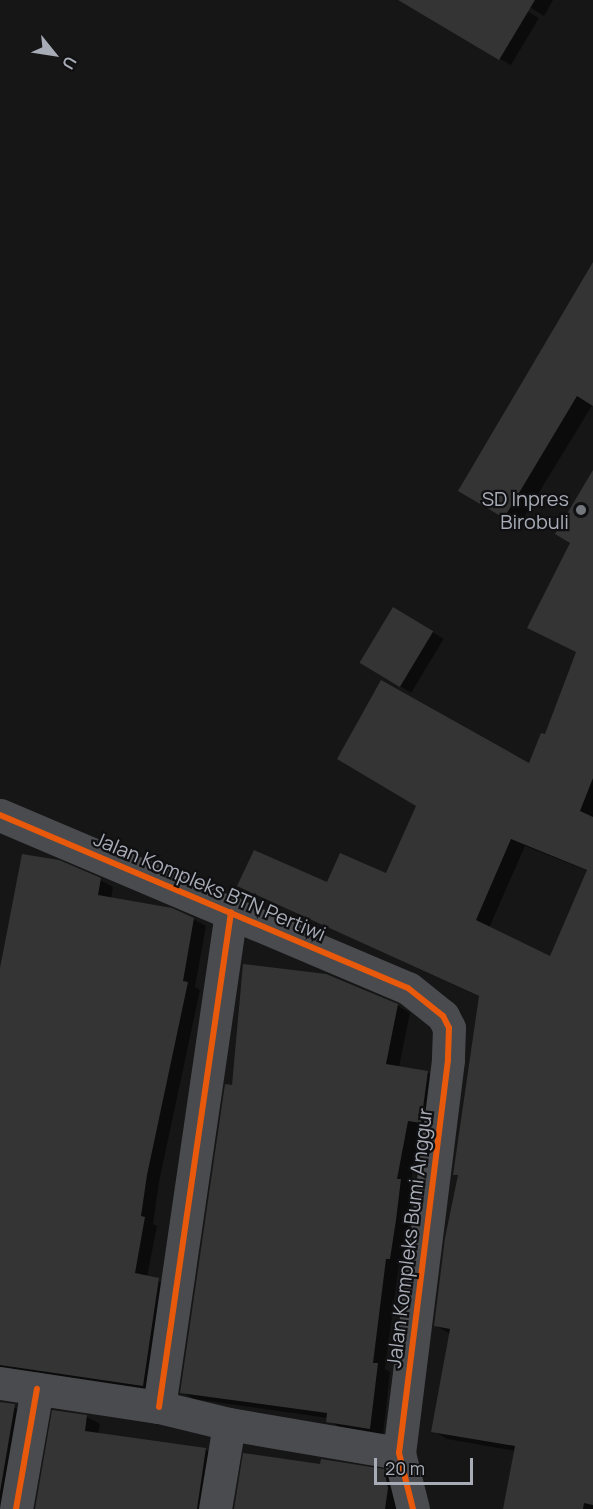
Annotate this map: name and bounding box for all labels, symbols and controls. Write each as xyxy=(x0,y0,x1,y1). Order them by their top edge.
north arrow xyxy=(24,24,84,84)
text: U xyxy=(57,53,82,73)
place label: SD Inpres Birobuli xyxy=(482,486,569,533)
marker: SD Inpres Birobuli xyxy=(574,503,588,517)
street label: Jalan Kompleks BTN Pertiwi xyxy=(91,826,329,946)
street label: Jalan Kompleks Bumi Anggur xyxy=(381,1107,437,1369)
scale bar xyxy=(377,1446,476,1484)
text: 20 m xyxy=(385,1456,425,1480)

